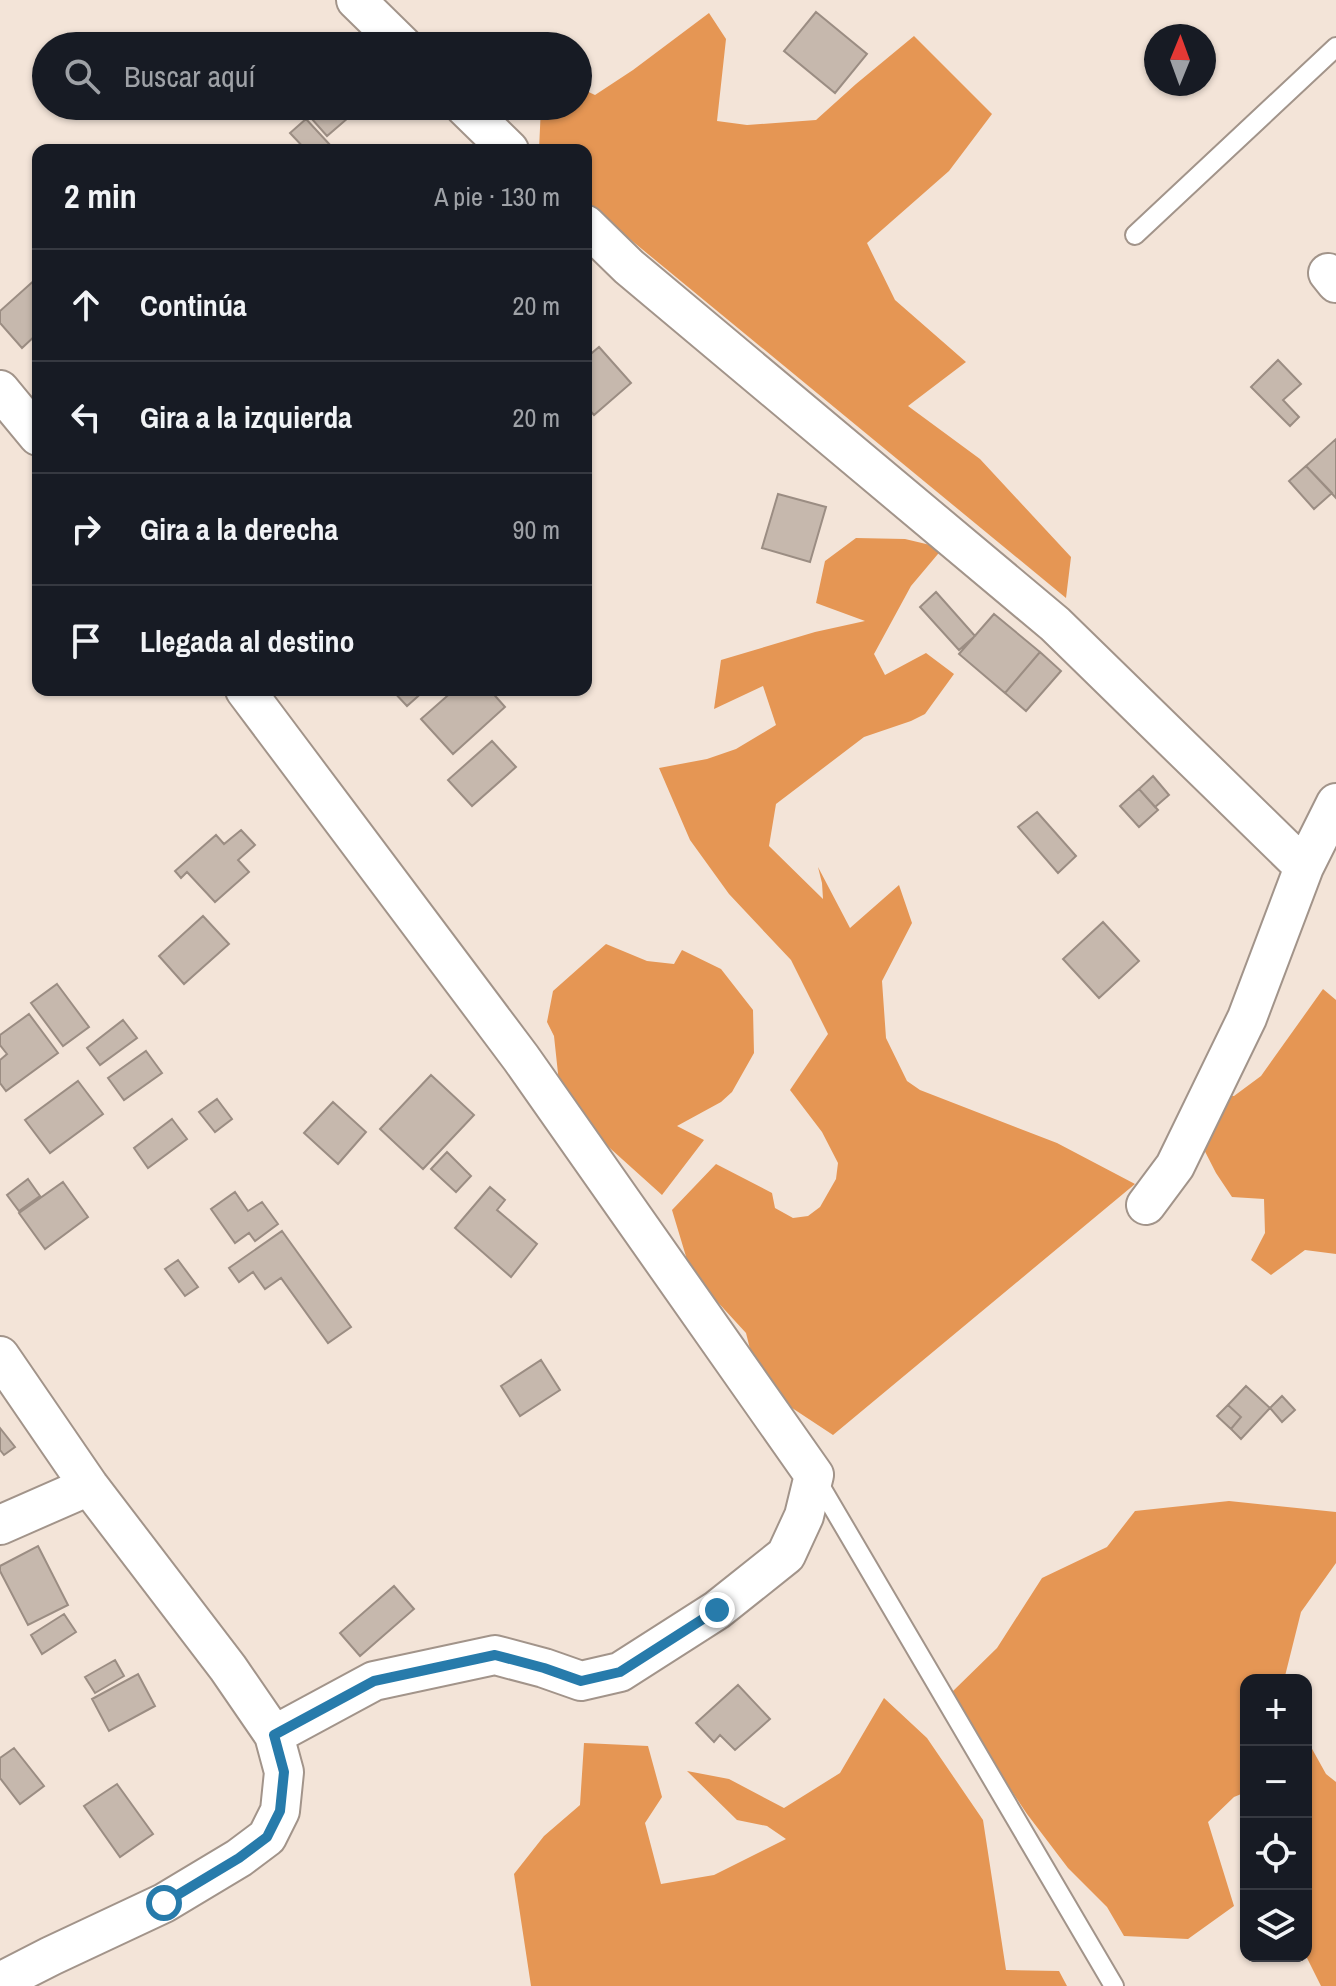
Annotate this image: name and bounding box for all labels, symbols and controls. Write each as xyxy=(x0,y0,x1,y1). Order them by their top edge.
north arrow xyxy=(1144,24,1216,96)
search box xyxy=(32,32,592,120)
icon: search xyxy=(60,54,104,98)
text: Buscar aquí xyxy=(124,56,255,96)
text: 2 min xyxy=(64,173,137,219)
text: A pie · 130 m xyxy=(434,179,560,214)
icon: ahead xyxy=(64,283,108,327)
text: Continúa xyxy=(140,285,247,325)
text: 20 m xyxy=(513,288,560,323)
icon: left xyxy=(64,395,108,439)
text: Gira a la izquierda xyxy=(140,397,352,437)
text: 20 m xyxy=(513,400,560,435)
icon: right xyxy=(64,507,108,551)
text: Gira a la derecha xyxy=(140,509,338,549)
text: 90 m xyxy=(513,512,560,547)
icon: arrive xyxy=(64,619,108,663)
text: Llegada al destino xyxy=(140,621,355,661)
route end xyxy=(699,1592,735,1628)
map controls xyxy=(1240,1674,1312,1962)
button: + xyxy=(1240,1674,1312,1746)
button: − xyxy=(1240,1746,1312,1818)
button: locate xyxy=(1240,1818,1312,1890)
route start xyxy=(146,1885,182,1921)
button: layers xyxy=(1240,1890,1312,1962)

